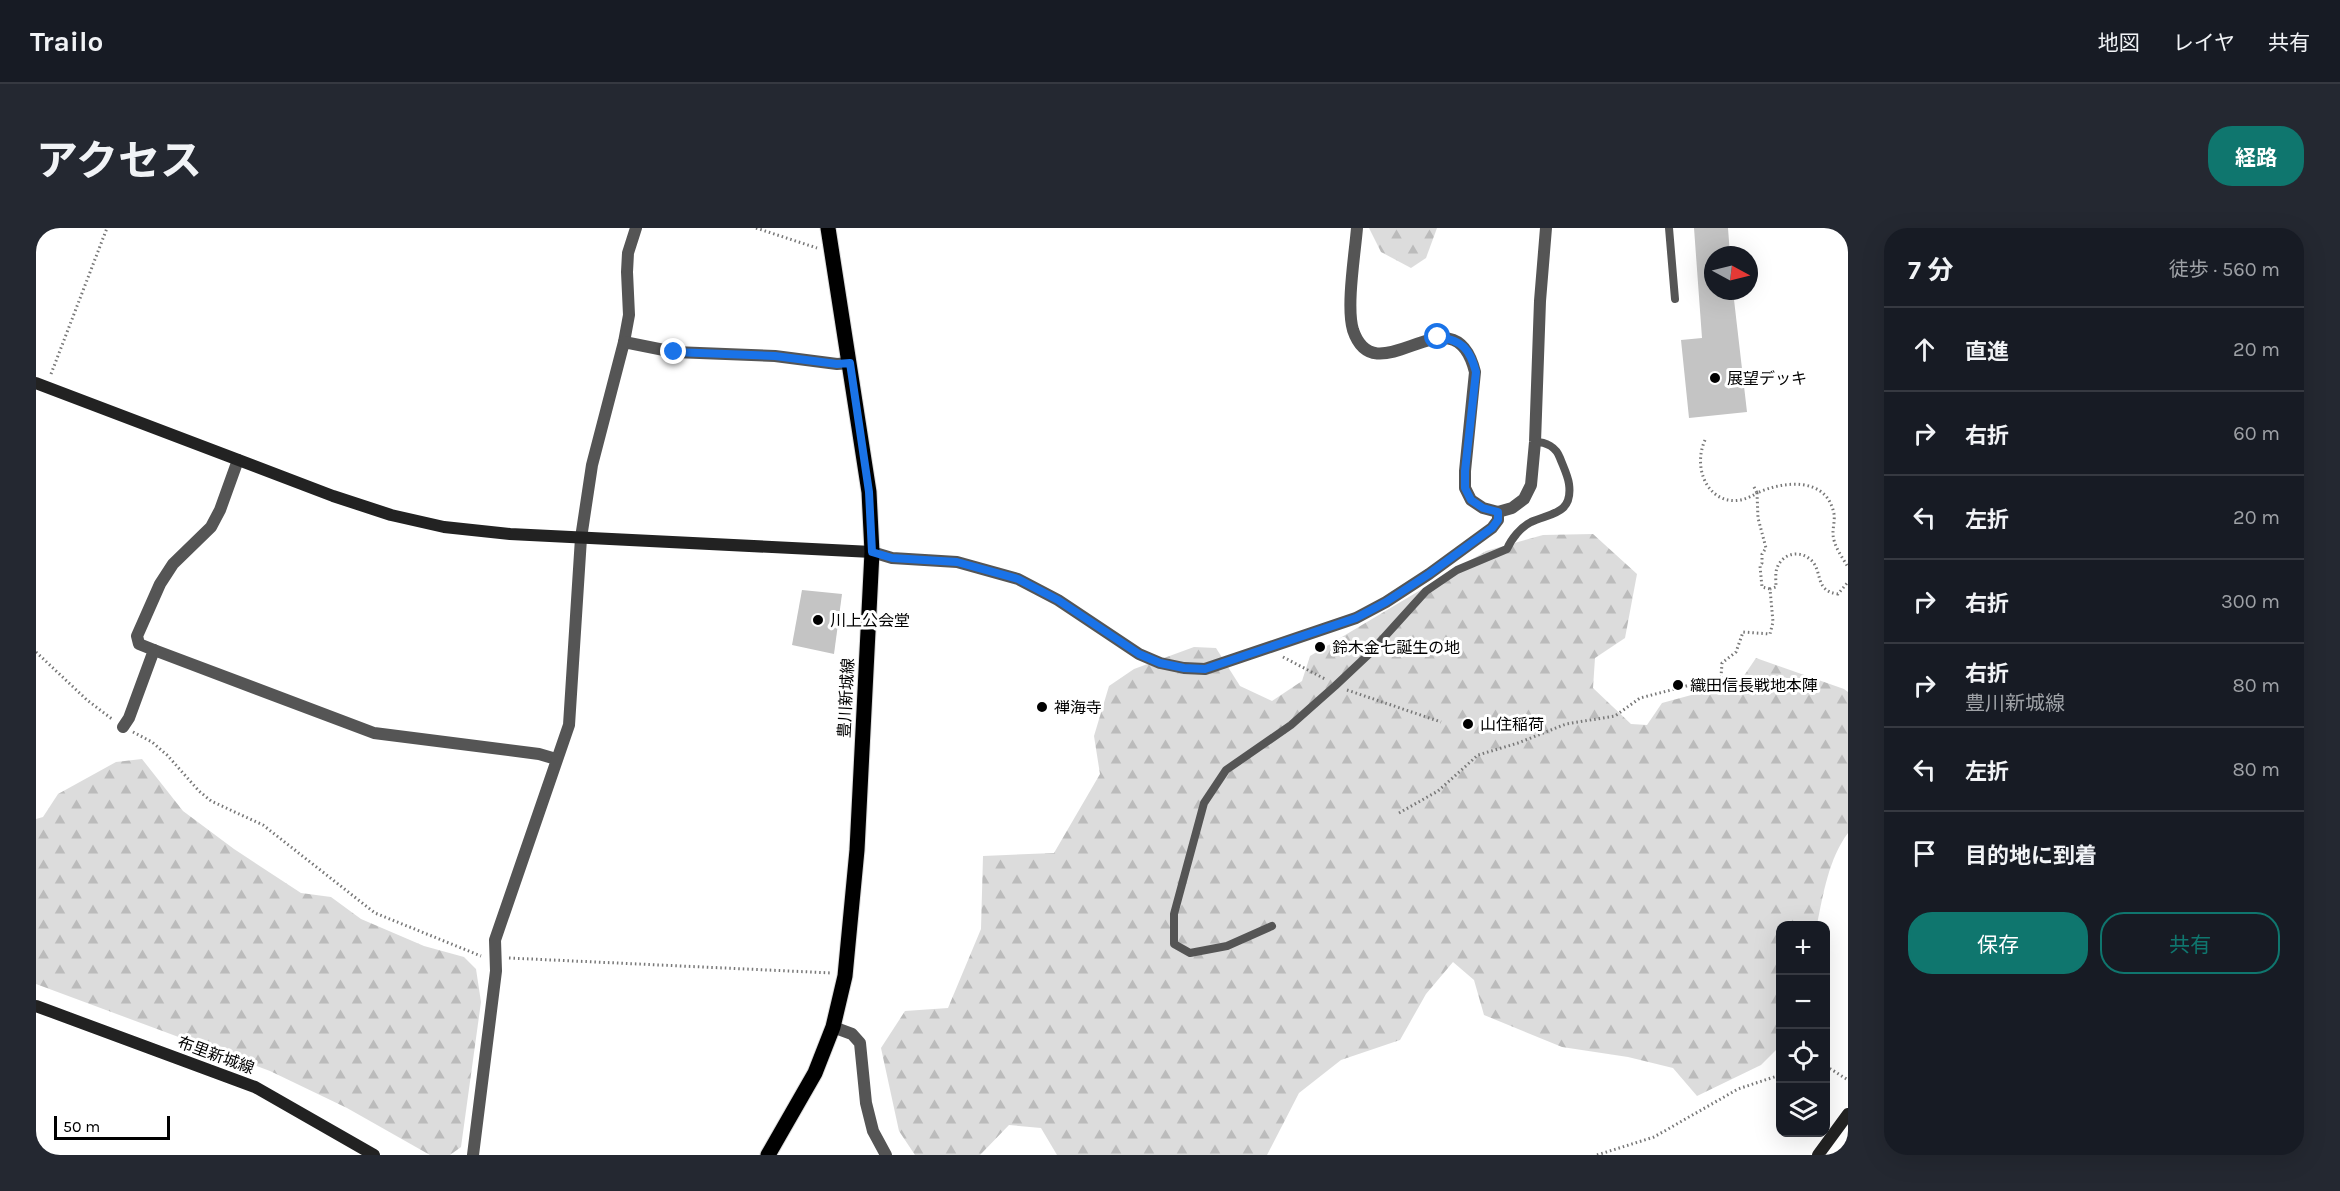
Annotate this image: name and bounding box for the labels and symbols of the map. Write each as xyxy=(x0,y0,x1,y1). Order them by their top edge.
north arrow xyxy=(1704,246,1758,300)
route start xyxy=(1424,323,1450,349)
route end xyxy=(660,338,686,364)
place label: 展望デッキ xyxy=(1727,369,1807,388)
marker: 展望デッキ xyxy=(1708,371,1722,385)
place label: 川上公会堂 xyxy=(830,611,910,630)
marker: 川上公会堂 xyxy=(811,613,825,627)
place label: 鈴木金七誕生の地 xyxy=(1332,638,1460,657)
marker: 鈴木金七誕生の地 xyxy=(1313,640,1327,654)
street label: 豊川新城線 xyxy=(834,658,858,738)
place label: 織田信長戦地本陣 xyxy=(1690,676,1818,695)
marker: 織田信長戦地本陣 xyxy=(1671,678,1685,692)
place label: 禅海寺 xyxy=(1054,698,1102,717)
marker: 禅海寺 xyxy=(1035,700,1049,714)
place label: 山住稲荷 xyxy=(1480,715,1544,734)
marker: 山住稲荷 xyxy=(1461,717,1475,731)
street label: 布里新城線 xyxy=(175,1032,257,1078)
scale bar xyxy=(54,1113,170,1140)

